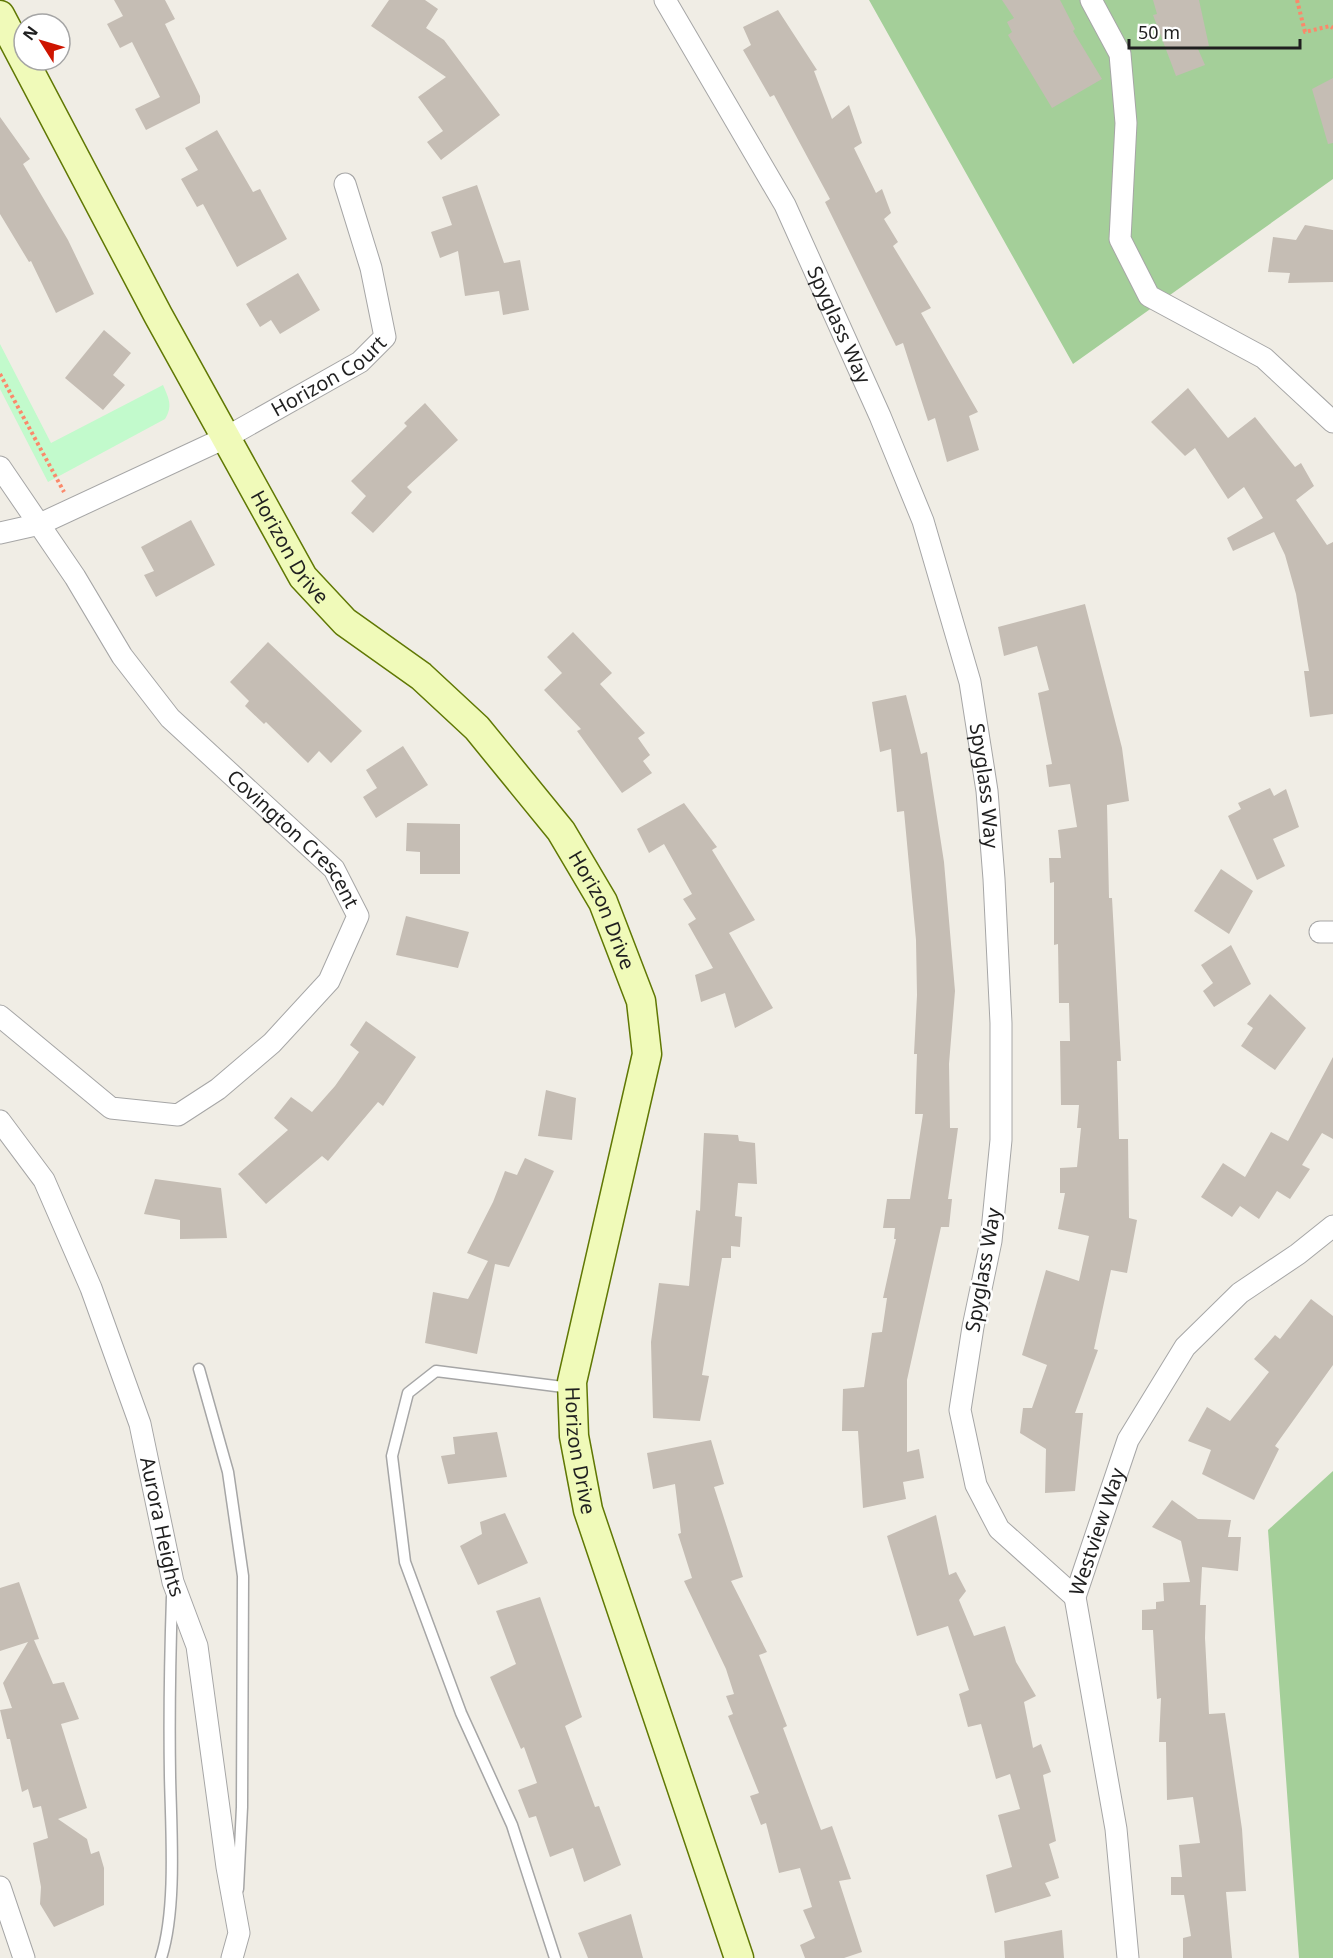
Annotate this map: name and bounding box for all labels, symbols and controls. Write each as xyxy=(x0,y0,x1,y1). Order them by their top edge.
north arrow xyxy=(12,12,72,72)
scale bar xyxy=(1129,12,1300,50)
text: 50 m xyxy=(1138,20,1180,44)
text: N xyxy=(17,21,43,45)
street label: Spyglass Way xyxy=(801,262,878,388)
street label: Horizon Court xyxy=(266,329,392,422)
street label: Horizon Drive xyxy=(245,485,335,609)
street label: Spyglass Way xyxy=(964,721,1006,850)
street label: Covington Crescent xyxy=(221,763,366,912)
street label: Horizon Drive xyxy=(562,845,642,973)
street label: Spyglass Way xyxy=(958,1205,1007,1334)
street label: Horizon Drive xyxy=(559,1386,603,1517)
street label: Aurora Heights xyxy=(134,1454,191,1600)
street label: Westview Way xyxy=(1062,1463,1131,1599)

